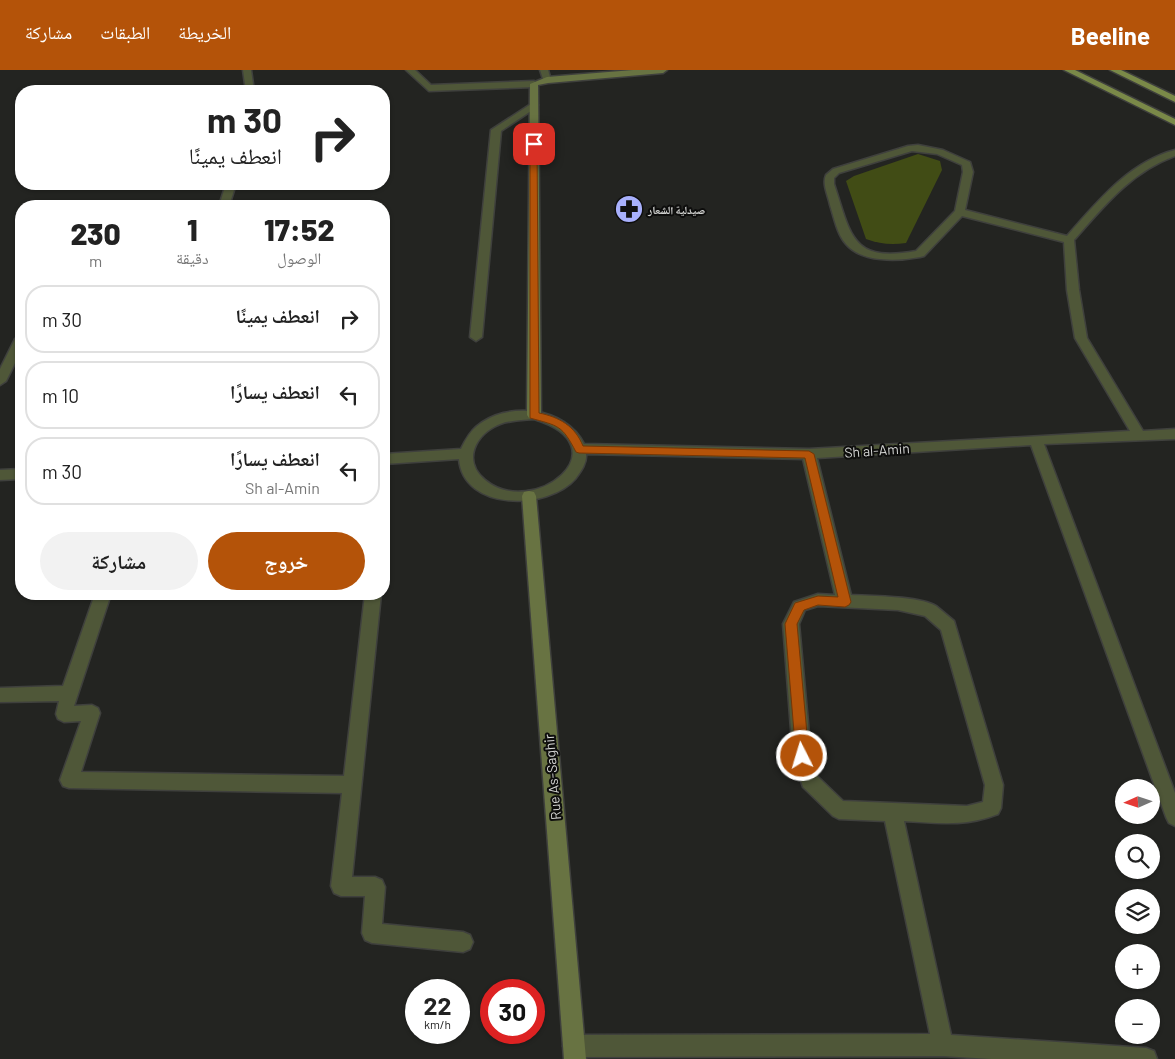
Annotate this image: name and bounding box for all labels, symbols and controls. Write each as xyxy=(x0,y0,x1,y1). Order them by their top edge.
text: مشاركة xyxy=(25,21,72,43)
text: الطبقات xyxy=(100,21,150,43)
text: الخريطة xyxy=(178,21,231,43)
text: Beeline xyxy=(1071,21,1150,50)
text: 30 m xyxy=(207,98,282,140)
icon: right xyxy=(300,105,365,170)
pin xyxy=(513,123,555,165)
icon: arrive xyxy=(520,130,548,158)
text: انعطف يمينًا xyxy=(189,142,282,168)
pharmacy icon: صيدلية الشعار xyxy=(614,194,644,224)
place label: صيدلية الشعار xyxy=(647,203,705,217)
text: 1 xyxy=(187,211,198,247)
text: 17:52 xyxy=(264,211,335,247)
text: 230 xyxy=(70,215,121,251)
text: دقيقة xyxy=(176,248,209,267)
text: الوصول xyxy=(277,248,321,267)
text: m xyxy=(89,251,102,270)
text: انعطف يمينًا xyxy=(236,304,320,327)
icon: right xyxy=(335,305,363,333)
text: 30 m xyxy=(42,308,82,331)
text: انعطف يسارًا xyxy=(230,380,320,403)
icon: left xyxy=(335,381,363,409)
text: 10 m xyxy=(42,384,79,407)
street label: Sh al-Amin xyxy=(844,439,910,461)
text: انعطف يسارًا xyxy=(230,447,320,470)
icon: left xyxy=(335,457,363,485)
text: 30 m xyxy=(42,460,82,483)
text: Sh al-Amin xyxy=(245,478,320,497)
button: مشاركة xyxy=(40,532,198,590)
button: خروج xyxy=(208,532,365,590)
position arrow xyxy=(775,729,827,781)
street label: Rue As-Saghir xyxy=(540,733,564,821)
north arrow xyxy=(1115,779,1160,824)
map controls xyxy=(1115,779,1160,1044)
button: search xyxy=(1115,834,1160,879)
button: layers xyxy=(1115,889,1160,934)
button: + xyxy=(1115,944,1160,989)
speed limit sign: 30 xyxy=(480,979,545,1044)
text: 22 xyxy=(423,990,452,1020)
button: − xyxy=(1115,999,1160,1044)
text: km/h xyxy=(424,1017,451,1031)

